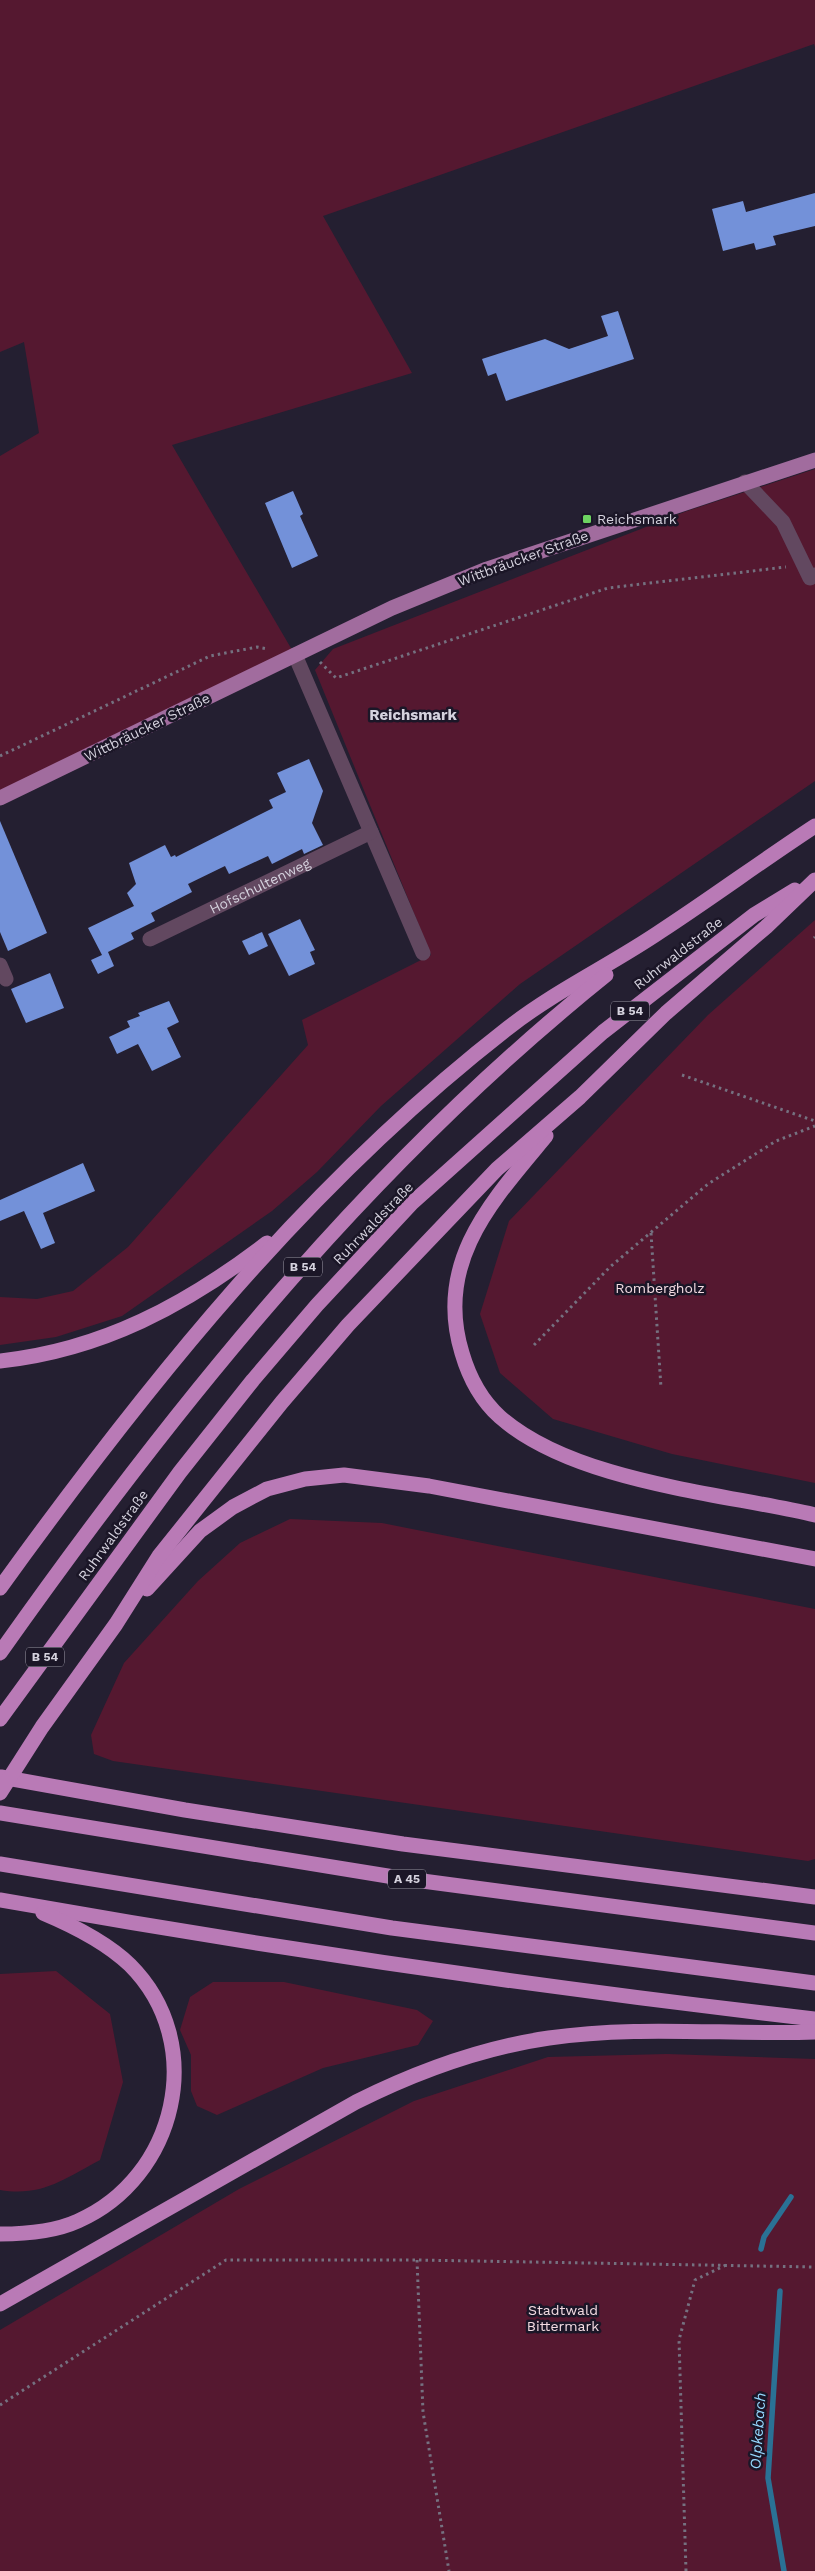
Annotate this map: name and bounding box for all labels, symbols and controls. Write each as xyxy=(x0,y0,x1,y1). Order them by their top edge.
place label: Reichsmark xyxy=(597,511,677,527)
marker: Reichsmark xyxy=(581,513,593,525)
street label: Wittbräucker Straße xyxy=(456,527,590,589)
street label: Wittbräucker Straße xyxy=(82,690,212,764)
district label: Reichsmark xyxy=(369,706,457,724)
street label: Hofschultenweg xyxy=(207,854,313,917)
street label: Ruhrwaldstraße xyxy=(630,913,726,993)
road number: B 54 xyxy=(611,1001,649,1020)
street label: Ruhrwaldstraße xyxy=(330,1179,416,1267)
road number: B 54 xyxy=(284,1258,322,1276)
park label: Rombergholz xyxy=(615,1280,705,1296)
street label: Ruhrwaldstraße xyxy=(75,1487,151,1583)
road number: B 54 xyxy=(26,1648,64,1666)
road number: A 45 xyxy=(388,1870,426,1888)
park label: Stadtwald Bittermark xyxy=(527,2302,599,2334)
water label: Olpkebach xyxy=(746,2392,770,2470)

